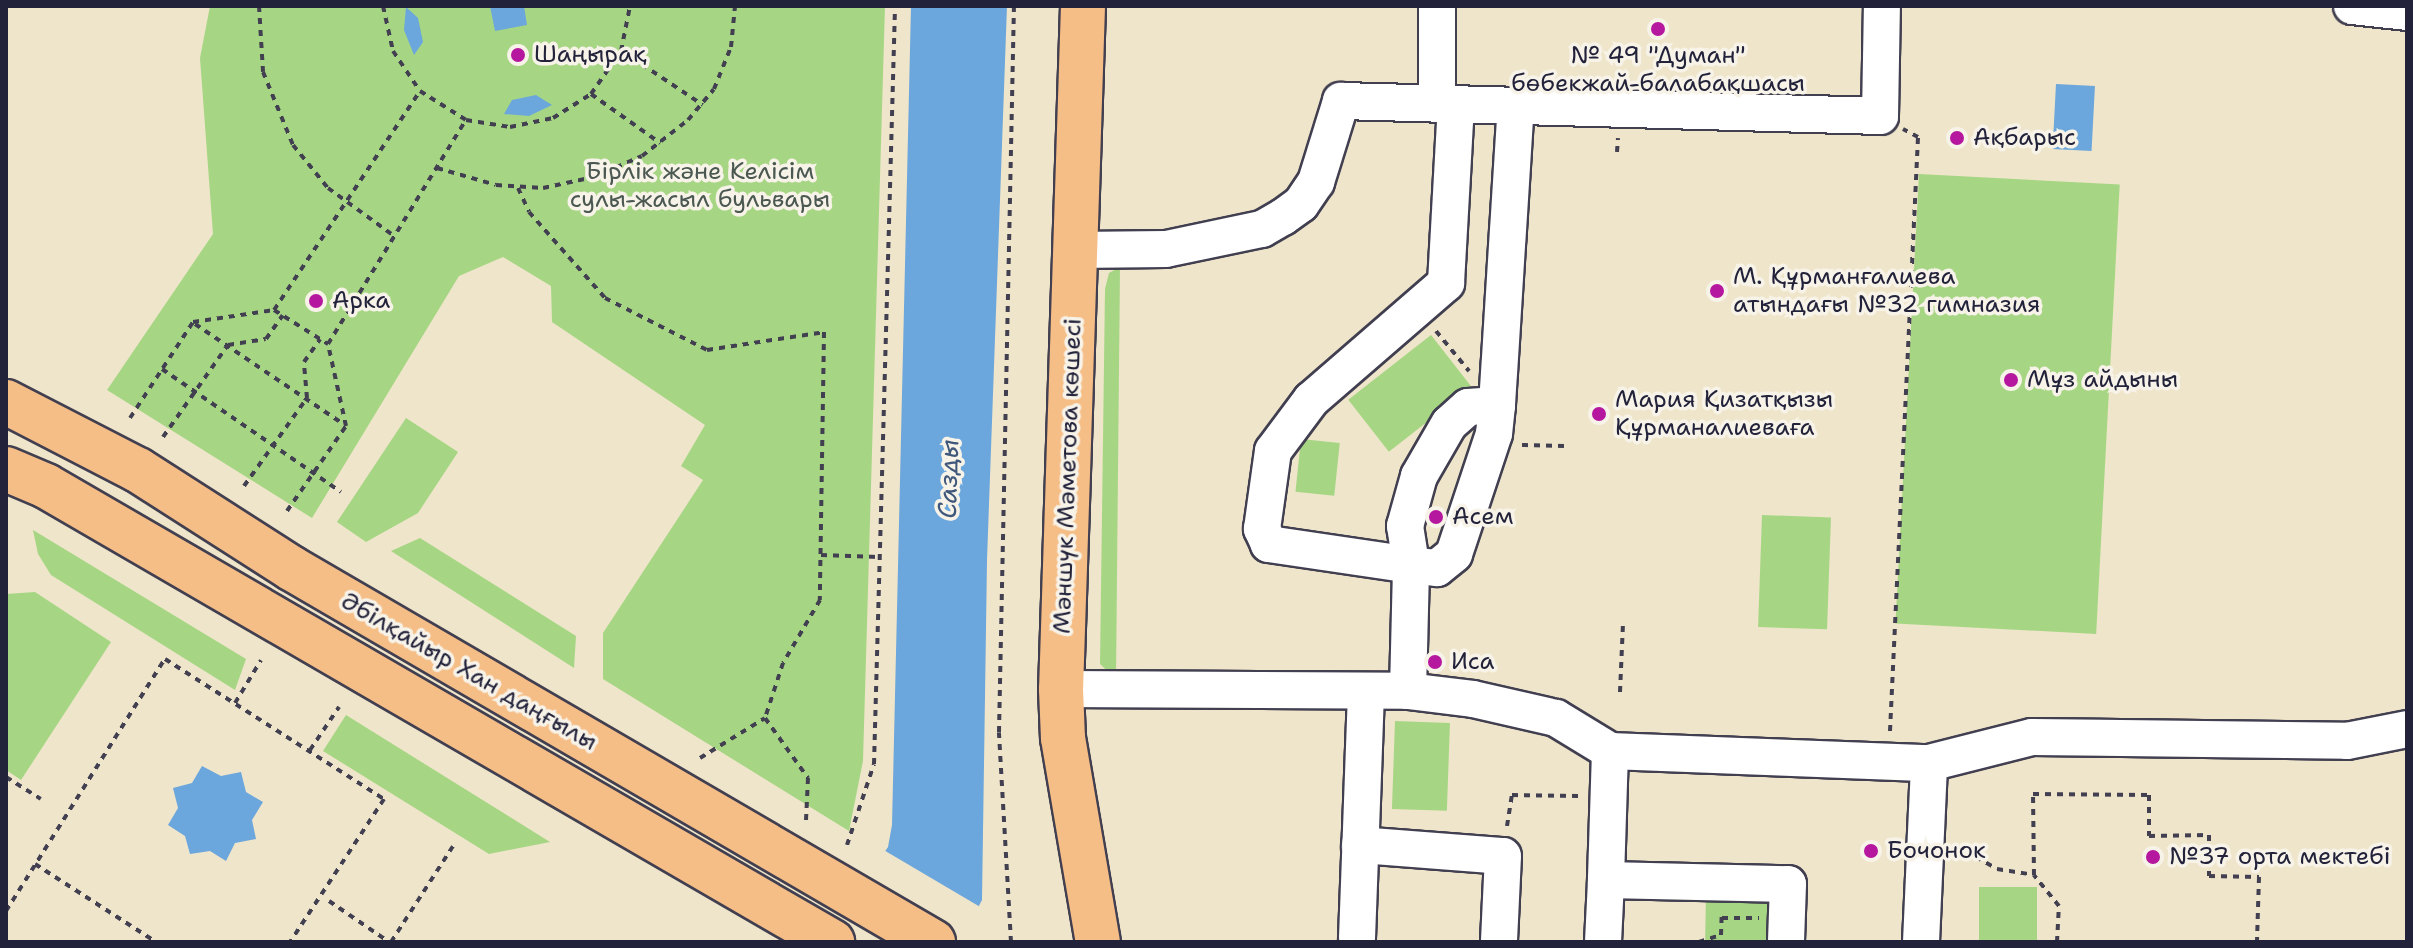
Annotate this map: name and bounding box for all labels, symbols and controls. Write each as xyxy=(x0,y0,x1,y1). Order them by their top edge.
marker: № 49 "Думан" бөбекжай-балабақшасы xyxy=(1649,20,1667,38)
place label: Шаңырақ xyxy=(534,41,647,69)
place label: № 49 "Думан" бөбекжай-балабақшасы xyxy=(1511,42,1805,98)
marker: Шаңырақ xyxy=(509,46,527,64)
place label: Ақбарыс xyxy=(1973,124,2076,152)
marker: Ақбарыс xyxy=(1948,129,1966,147)
park label: Бірлік және Келісім сулы-жасыл бульвары xyxy=(570,158,830,214)
place label: М. Құрманғалиева атындағы №32 гимназия xyxy=(1733,263,2041,319)
marker: М. Құрманғалиева атындағы №32 гимназия xyxy=(1708,282,1726,300)
place label: Арка xyxy=(332,287,390,315)
marker: Арка xyxy=(307,292,325,310)
street label: Мәншүк Мәметова көшесі xyxy=(1048,318,1088,634)
place label: Мұз айдыны xyxy=(2027,366,2178,394)
marker: Мұз айдыны xyxy=(2002,371,2020,389)
place label: Мария Қизатқызы Құрманалиеваға xyxy=(1615,386,1833,442)
marker: Мария Қизатқызы Құрманалиеваға xyxy=(1590,405,1608,423)
water label: Сазды xyxy=(931,439,965,519)
place label: Асем xyxy=(1452,503,1513,531)
marker: Асем xyxy=(1427,508,1445,526)
street label: Әбілқайыр Хан даңғылы xyxy=(336,587,602,757)
place label: Иса xyxy=(1451,648,1494,676)
marker: Иса xyxy=(1426,653,1444,671)
place label: Бочонок xyxy=(1887,837,1986,865)
marker: Бочонок xyxy=(1862,842,1880,860)
place label: №37 орта мектебі xyxy=(2169,843,2390,871)
marker: №37 орта мектебі xyxy=(2144,848,2162,866)

